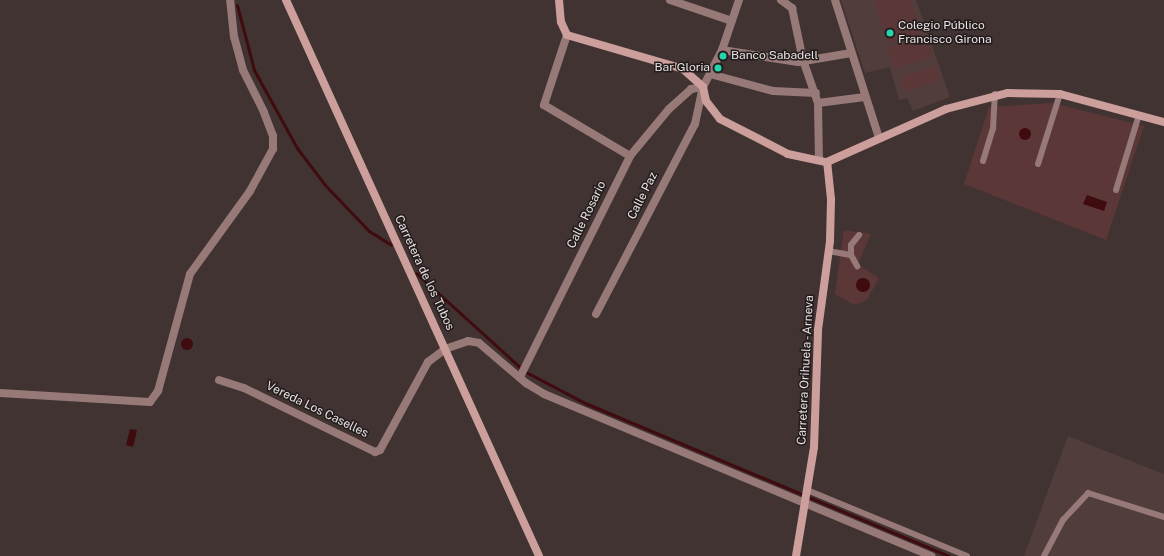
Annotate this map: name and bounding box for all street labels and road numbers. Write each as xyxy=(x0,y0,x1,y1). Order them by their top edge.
street label: Calle Paz xyxy=(625,170,661,222)
street label: Calle Rosario xyxy=(564,179,610,251)
street label: Carretera de los Tubos xyxy=(391,213,457,333)
street label: Carretera Orihuela - Arneva xyxy=(795,293,817,447)
street label: Vereda Los Caselles xyxy=(263,379,371,441)

